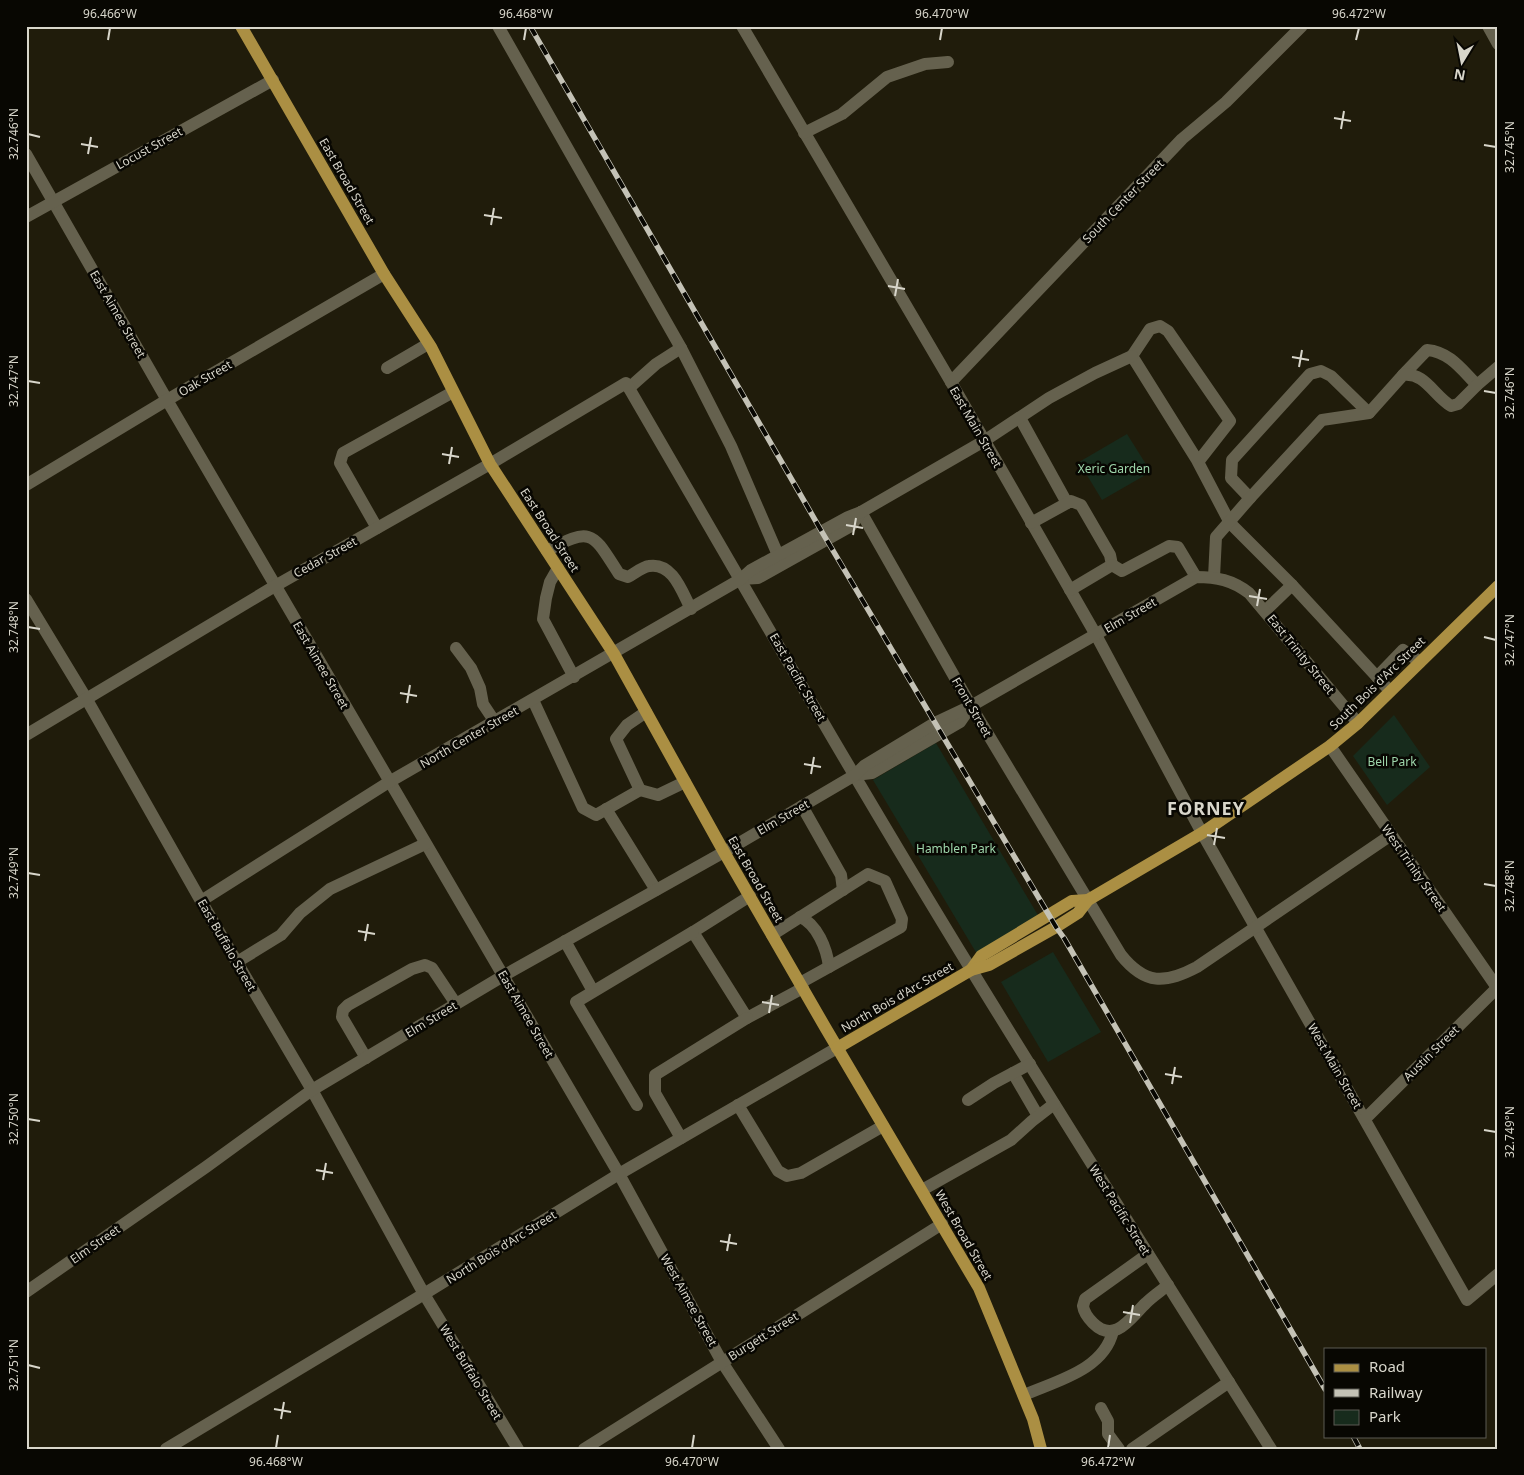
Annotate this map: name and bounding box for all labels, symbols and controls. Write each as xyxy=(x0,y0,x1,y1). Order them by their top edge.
text: 96.466°W xyxy=(83,5,137,22)
text: 96.468°W xyxy=(499,5,553,22)
text: 96.470°W xyxy=(915,5,969,22)
text: 96.472°W xyxy=(1332,5,1386,22)
north arrow xyxy=(1436,38,1486,88)
text: N xyxy=(1452,65,1467,86)
text: 32.746°N xyxy=(5,108,22,160)
text: 32.745°N xyxy=(1501,121,1518,173)
street label: Locust Street xyxy=(113,122,186,173)
street label: East Broad Street xyxy=(315,135,379,228)
street label: South Center Street xyxy=(1078,155,1168,247)
street label: East Aimee Street xyxy=(86,267,150,362)
text: 32.747°N xyxy=(5,355,22,407)
street label: Oak Street xyxy=(175,356,235,400)
text: 32.746°N xyxy=(1501,367,1518,419)
street label: East Main Street xyxy=(946,383,1007,471)
park label: Xeric Garden xyxy=(1078,460,1150,477)
street label: East Broad Street xyxy=(516,485,584,576)
street label: Cedar Street xyxy=(290,532,360,581)
street label: Elm Street xyxy=(1101,593,1160,637)
text: 32.748°N xyxy=(5,601,22,653)
street label: East Trinity Street xyxy=(1263,610,1339,698)
text: 32.747°N xyxy=(1501,614,1518,666)
street label: East Aimee Street xyxy=(289,618,353,713)
street label: East Pacific Street xyxy=(766,630,830,725)
street label: South Bois d'Arc Street xyxy=(1325,632,1429,733)
street label: Front Street xyxy=(948,674,996,741)
street label: North Center Street xyxy=(417,702,522,772)
park label: Bell Park xyxy=(1367,753,1417,770)
street label: Elm Street xyxy=(754,795,813,839)
district label: FORNEY xyxy=(1167,796,1245,820)
street label: West Trinity Street xyxy=(1378,821,1451,915)
street label: East Broad Street xyxy=(724,833,788,926)
park label: Hamblen Park xyxy=(916,840,997,857)
text: 32.749°N xyxy=(5,847,22,899)
text: 32.748°N xyxy=(1501,860,1518,912)
street label: East Buffalo Street xyxy=(194,896,261,995)
street label: North Bois d'Arc Street xyxy=(838,957,957,1036)
street label: East Aimee Street xyxy=(494,967,558,1062)
street label: Elm Street xyxy=(402,997,461,1041)
street label: West Main Street xyxy=(1304,1020,1367,1112)
street label: Austin Street xyxy=(1399,1021,1463,1085)
text: 32.750°N xyxy=(5,1093,22,1145)
text: 32.749°N xyxy=(1501,1106,1518,1158)
street label: West Pacific Street xyxy=(1085,1162,1155,1259)
street label: West Broad Street xyxy=(931,1187,997,1284)
street label: North Bois d’Arc Street xyxy=(443,1206,560,1288)
street label: Elm Street xyxy=(67,1220,124,1267)
street label: West Aimee Street xyxy=(657,1251,722,1350)
street label: Burgett Street xyxy=(725,1307,802,1364)
street label: West Buffalo Street xyxy=(436,1321,506,1423)
text: 32.751°N xyxy=(5,1339,22,1391)
legend xyxy=(1324,1348,1486,1438)
text: Road xyxy=(1369,1356,1405,1376)
text: Railway xyxy=(1369,1382,1423,1402)
text: Park xyxy=(1369,1406,1401,1426)
text: 96.468°W xyxy=(249,1453,303,1470)
text: 96.470°W xyxy=(665,1453,719,1470)
text: 96.472°W xyxy=(1081,1453,1135,1470)

